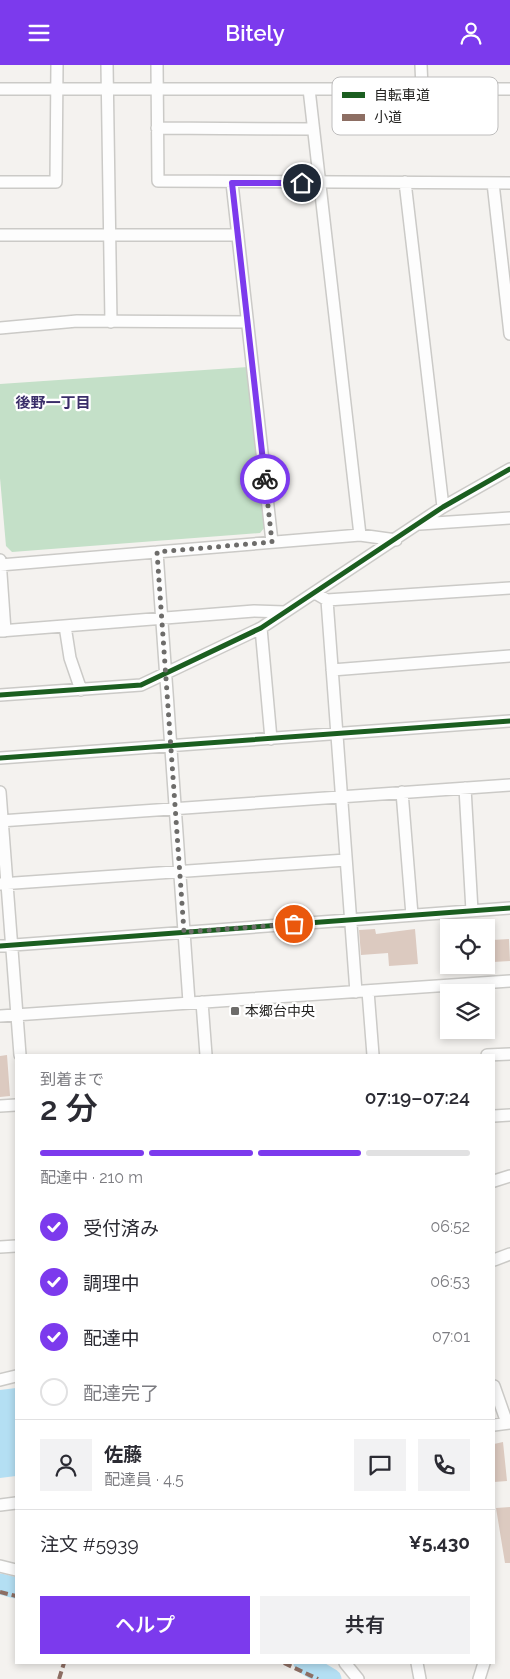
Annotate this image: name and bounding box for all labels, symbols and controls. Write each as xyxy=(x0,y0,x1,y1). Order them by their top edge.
icon: menu xyxy=(25,19,53,47)
icon: person xyxy=(457,19,485,47)
text: Bitely xyxy=(225,20,285,46)
legend xyxy=(332,77,498,135)
text: 自転車道 xyxy=(374,87,430,103)
text: 小道 xyxy=(374,109,402,125)
pin xyxy=(281,162,323,204)
icon: home xyxy=(288,169,316,197)
district label: 後野一丁目 xyxy=(15,394,91,412)
courier xyxy=(240,454,290,504)
icon: bike xyxy=(251,465,279,493)
pin xyxy=(273,903,315,945)
icon: bag xyxy=(280,910,308,938)
map controls xyxy=(440,919,495,1039)
button: locate xyxy=(440,919,495,974)
button: layers xyxy=(440,984,495,1039)
place label: 本郷台中央 xyxy=(245,1003,315,1019)
marker: 本郷台中央 xyxy=(229,1005,241,1017)
text: 到着まで xyxy=(40,1070,104,1089)
text: 07:19–07:24 xyxy=(365,1086,470,1108)
text: 2 分 xyxy=(40,1090,97,1127)
text: 配達中 · 210 m xyxy=(40,1168,143,1187)
icon: check xyxy=(40,1213,68,1241)
text: 受付済み xyxy=(83,1217,159,1239)
text: 06:52 xyxy=(430,1217,470,1236)
icon: check xyxy=(40,1268,68,1296)
text: 調理中 xyxy=(83,1272,140,1294)
text: 06:53 xyxy=(430,1272,470,1291)
icon: check xyxy=(40,1323,68,1351)
text: 配達中 xyxy=(83,1327,140,1349)
text: 07:01 xyxy=(432,1327,470,1346)
text: 配達完了 xyxy=(83,1382,159,1404)
button: person xyxy=(40,1439,92,1491)
button: chat xyxy=(354,1439,406,1491)
button: phone xyxy=(418,1439,470,1491)
text: 佐藤 xyxy=(104,1443,142,1465)
text: 配達員 · 4.5 xyxy=(104,1470,184,1489)
text: ¥5,430 xyxy=(408,1531,470,1553)
text: 注文 #5939 xyxy=(40,1533,139,1555)
button: ヘルプ xyxy=(40,1596,250,1654)
button: 共有 xyxy=(260,1596,470,1654)

